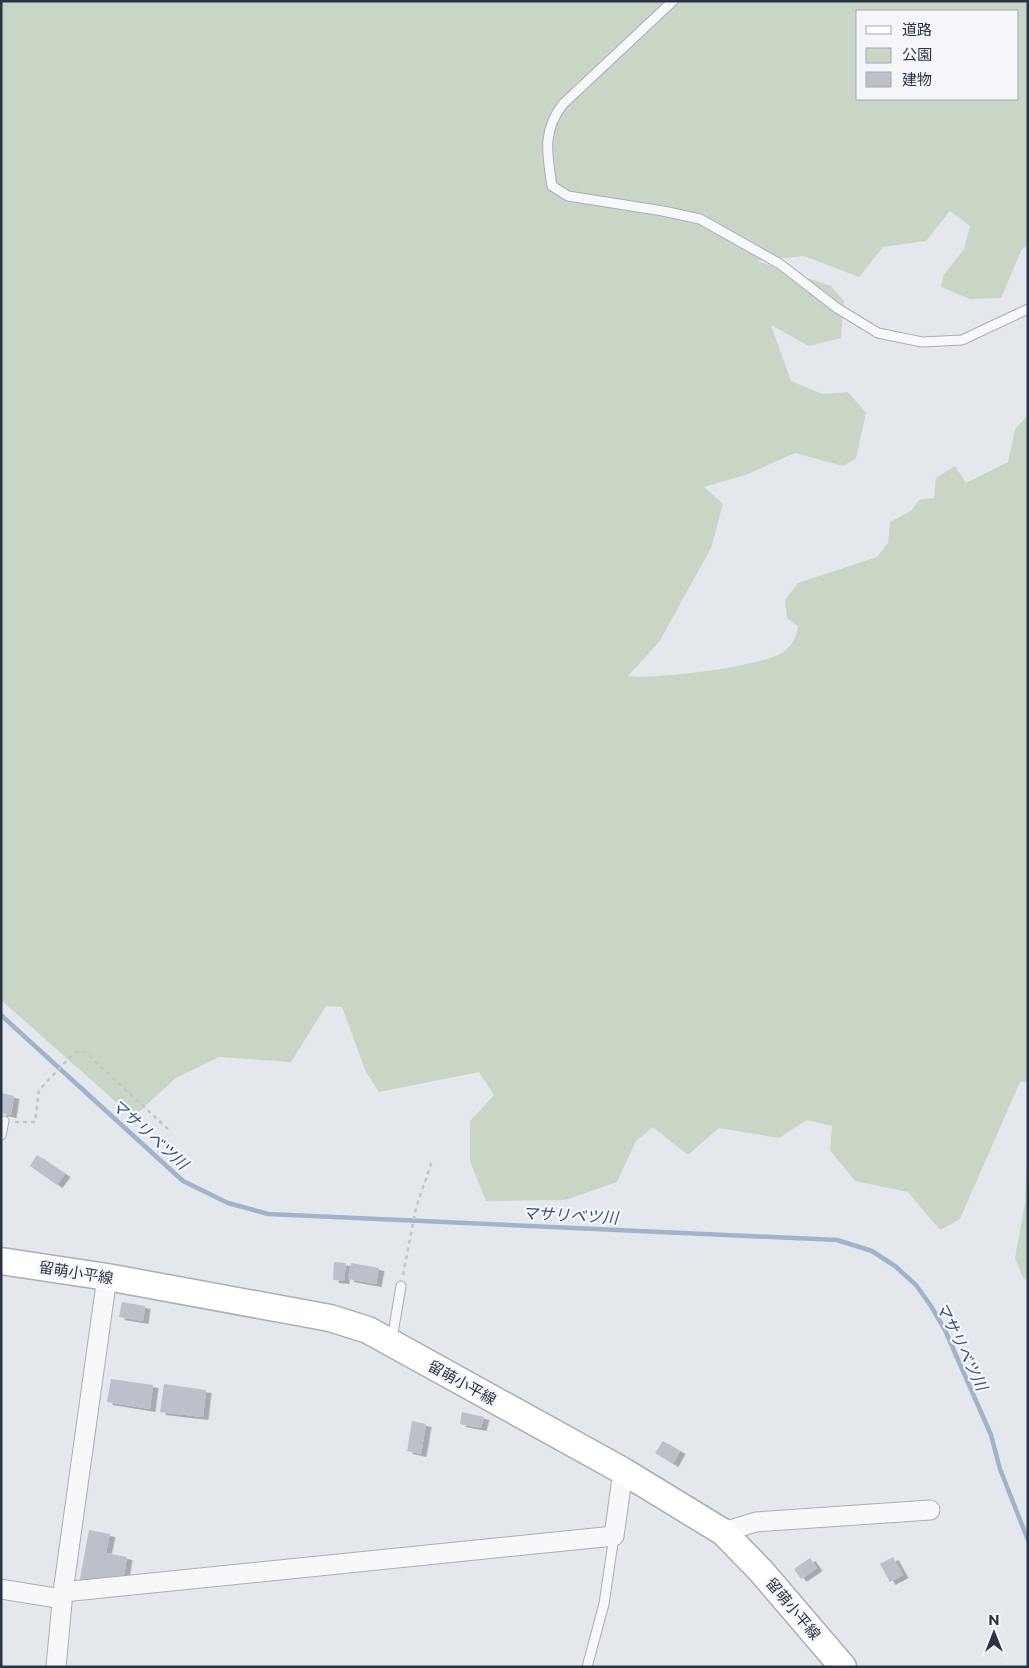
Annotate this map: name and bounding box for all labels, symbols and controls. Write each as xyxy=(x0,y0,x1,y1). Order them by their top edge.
legend xyxy=(856,10,1019,100)
text: 道路 xyxy=(902,20,932,39)
text: 公園 xyxy=(902,45,932,64)
text: 建物 xyxy=(902,70,932,89)
water label: マサリベツ川 xyxy=(108,1095,193,1175)
water label: マサリベツ川 xyxy=(522,1203,620,1228)
street label: 留萌小平線 xyxy=(38,1257,115,1288)
water label: マサリベツ川 xyxy=(932,1299,992,1395)
street label: 留萌小平線 xyxy=(425,1356,500,1409)
street label: 留萌小平線 xyxy=(762,1574,825,1644)
north arrow xyxy=(969,1608,1019,1658)
text: N xyxy=(988,1611,1000,1629)

